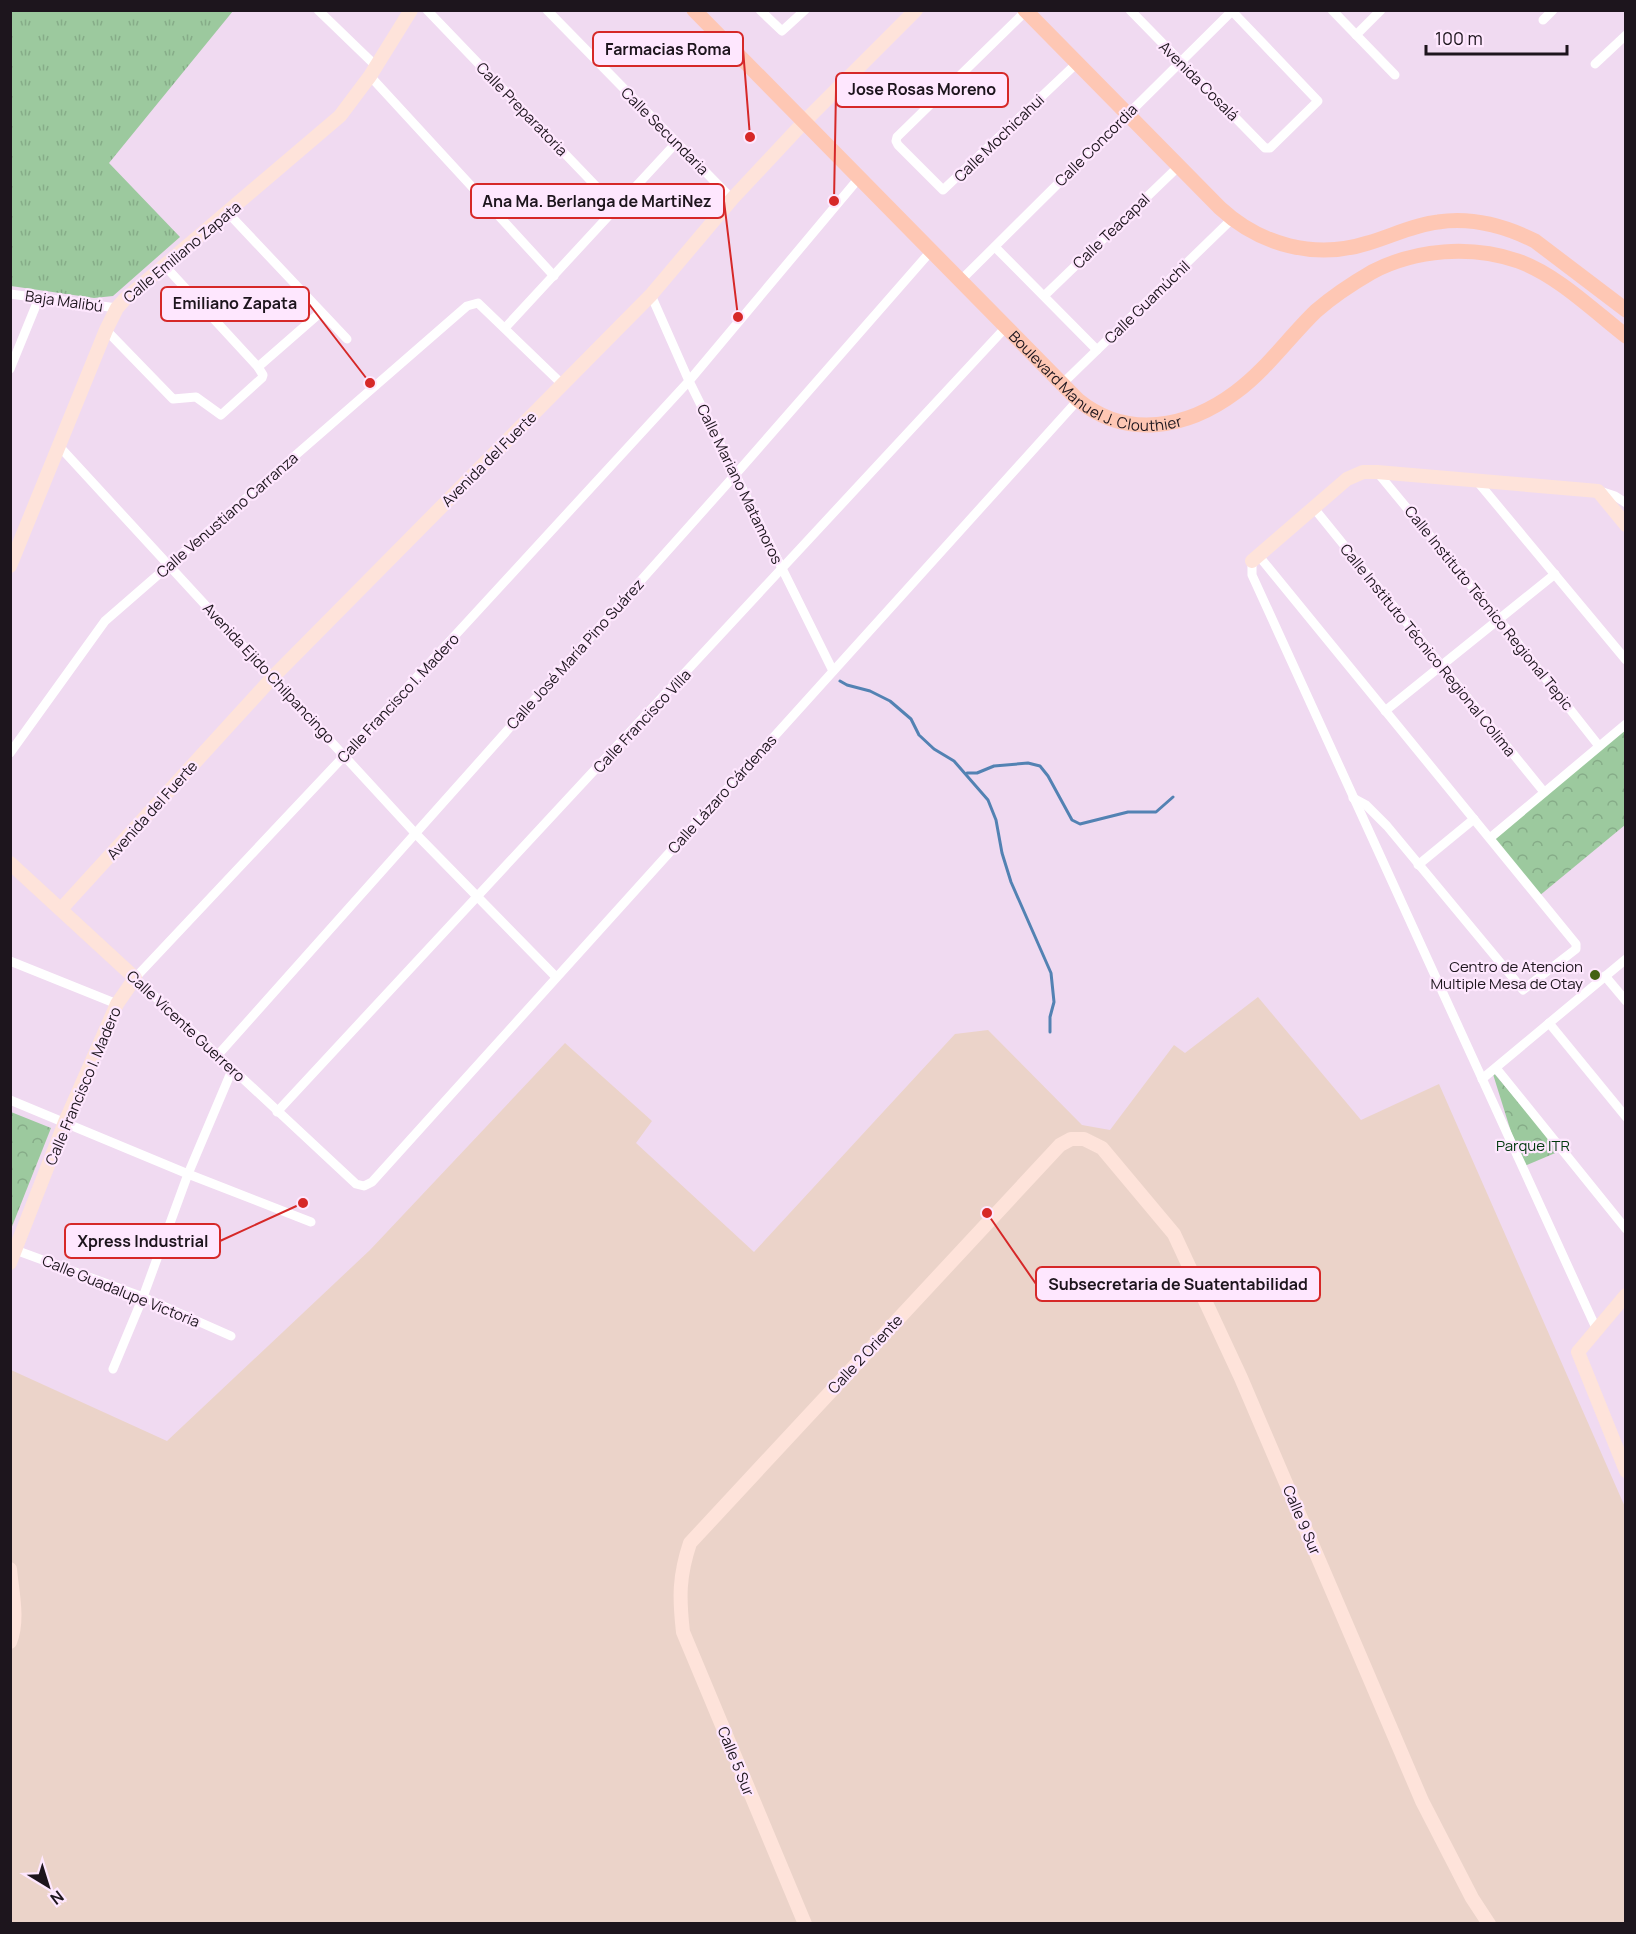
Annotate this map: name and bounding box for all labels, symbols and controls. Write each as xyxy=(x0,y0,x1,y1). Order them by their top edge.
scale bar xyxy=(1426,18,1567,56)
text: 100 m xyxy=(1435,26,1483,50)
callout: Farmacias Roma xyxy=(593,32,743,66)
street label: Avenida Cosalá xyxy=(1154,36,1244,126)
text: Farmacias Roma xyxy=(605,38,731,60)
street label: Calle Preparatoria xyxy=(472,57,572,161)
callout: Jose Rosas Moreno xyxy=(836,73,1008,107)
text: Jose Rosas Moreno xyxy=(848,78,996,100)
street label: Calle Secundaria xyxy=(616,82,714,180)
street label: Calle Mochicahui xyxy=(949,89,1049,187)
street label: Calle Concordia xyxy=(1050,99,1142,191)
callout: Ana Ma. Berlanga de MartiNez xyxy=(471,184,724,218)
street label: Calle Teacapal xyxy=(1068,189,1154,273)
text: Ana Ma. Berlanga de MartiNez xyxy=(482,190,712,212)
street label: Calle Emiliano Zapata xyxy=(120,198,244,306)
street label: Calle Guamúchil xyxy=(1100,256,1194,348)
street label: Baja Malibú xyxy=(24,285,104,317)
callout: Emiliano Zapata xyxy=(161,287,309,321)
street label: Boulevard Manuel J. Clouthier xyxy=(1005,326,1184,436)
street label: Calle Mariano Matamoros xyxy=(692,401,788,568)
street label: Avenida del Fuerte xyxy=(437,407,541,511)
street label: Calle Venustiano Carranza xyxy=(152,448,302,582)
street label: Calle Instituto Técnico Regional Tepic xyxy=(1400,501,1578,715)
street label: Calle Instituto Técnico Regional Colima xyxy=(1335,539,1521,761)
street label: Calle José María Pino Suárez xyxy=(502,574,648,734)
street label: Avenida Ejido Chilpancingo xyxy=(198,598,340,748)
street label: Calle Francisco I. Madero xyxy=(332,629,464,767)
street label: Calle Francisco Villa xyxy=(588,665,696,777)
street label: Calle Lázaro Cárdenas xyxy=(663,730,781,858)
street label: Avenida del Fuerte xyxy=(102,756,202,864)
place label: Centro de Atencion Multiple Mesa de Otay xyxy=(1430,956,1583,994)
street label: Calle Vicente Guerrero xyxy=(122,965,250,1087)
marker: Centro de Atencion Multiple Mesa de Otay xyxy=(1588,968,1602,982)
street label: Calle Francisco I. Madero xyxy=(40,1003,126,1168)
park label: Parque ITR xyxy=(1496,1135,1570,1156)
callout: Xpress Industrial xyxy=(65,1224,220,1258)
text: Xpress Industrial xyxy=(77,1230,209,1252)
street label: Calle Guadalupe Victoria xyxy=(39,1250,203,1332)
callout: Subsecretaria de Suatentabilidad xyxy=(1036,1267,1320,1301)
text: Subsecretaria de Suatentabilidad xyxy=(1048,1273,1308,1295)
street label: Calle 2 Oriente xyxy=(823,1310,907,1398)
street label: Calle 9 Sur xyxy=(1278,1482,1326,1559)
street label: Calle 5 Sur xyxy=(713,1723,760,1799)
north arrow xyxy=(18,1856,78,1916)
text: N xyxy=(46,1886,69,1910)

